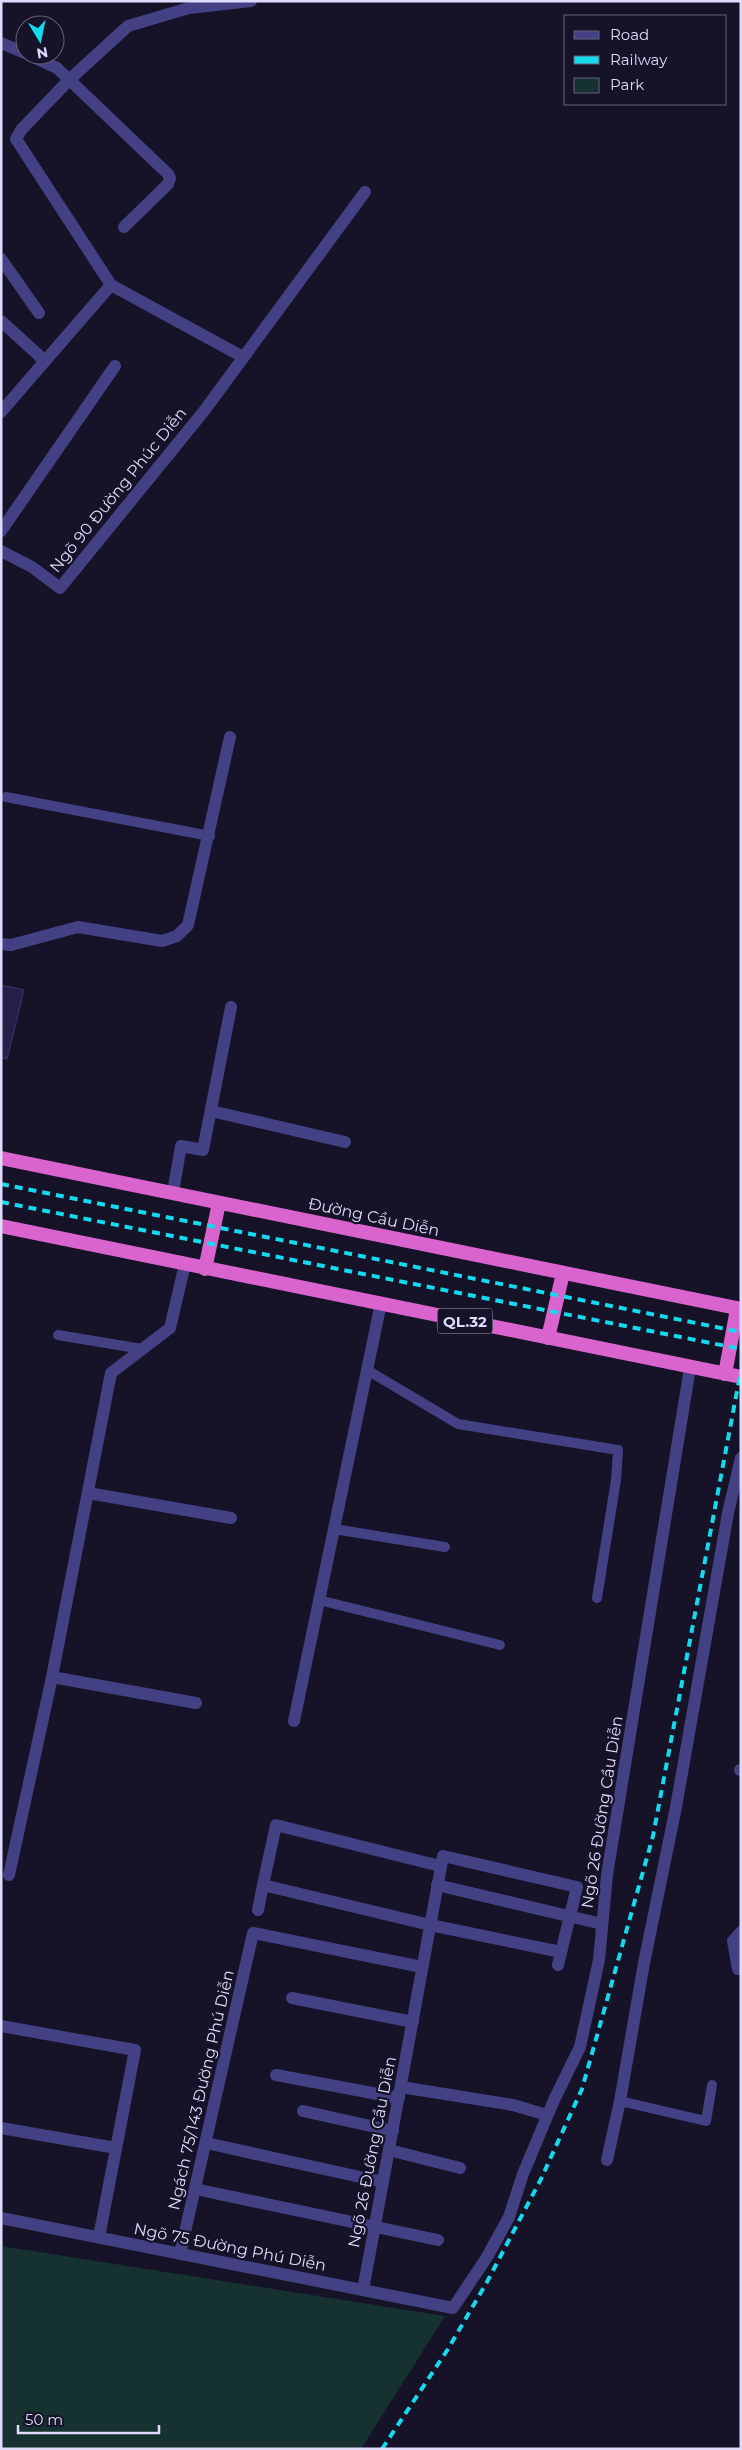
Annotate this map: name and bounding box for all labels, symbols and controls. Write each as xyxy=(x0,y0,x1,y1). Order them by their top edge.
north arrow xyxy=(15,15,65,65)
legend xyxy=(564,15,727,105)
text: Road xyxy=(610,25,649,44)
text: N xyxy=(35,43,49,63)
text: Railway xyxy=(610,50,668,69)
text: Park xyxy=(610,75,644,94)
street label: Ngõ 90 Đường Phúc Diễn xyxy=(46,404,190,576)
street label: Đường Cầu Diễn xyxy=(307,1194,441,1240)
road number: QL.32 xyxy=(438,1308,492,1334)
street label: Ngõ 26 Đường Cầu Diễn xyxy=(577,1714,627,1910)
street label: Ngách 75/143 Đường Phú Diễn xyxy=(164,1968,238,2212)
street label: Ngõ 26 Đường Cầu Diễn xyxy=(344,2055,400,2249)
street label: Ngõ 75 Đường Phú Diễn xyxy=(132,2219,328,2275)
scale bar xyxy=(18,2402,159,2434)
text: 50 m xyxy=(25,2410,63,2429)

